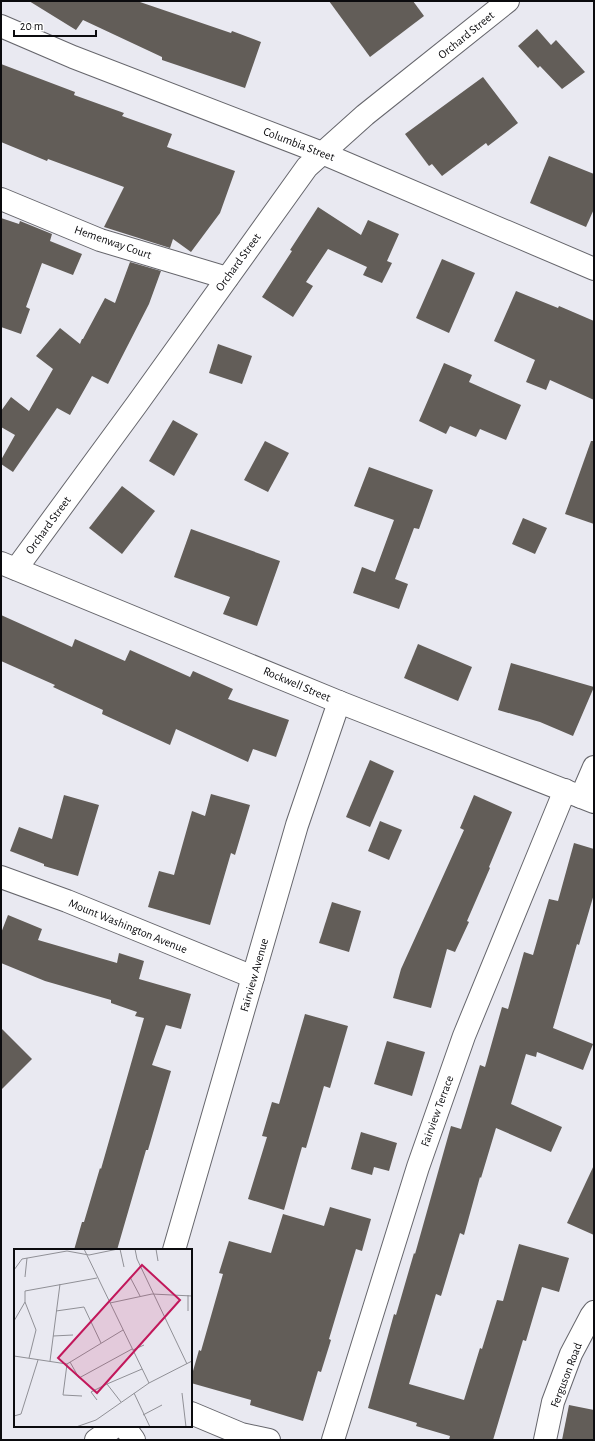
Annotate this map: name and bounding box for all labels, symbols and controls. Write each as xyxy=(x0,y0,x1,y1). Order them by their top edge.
street label: Orchard Street xyxy=(436,9,496,61)
scale bar xyxy=(14,12,96,38)
text: 20 m xyxy=(20,20,43,32)
street label: Columbia Street xyxy=(262,125,336,163)
street label: Hemenway Court xyxy=(73,223,153,262)
street label: Orchard Street xyxy=(213,231,263,293)
street label: Orchard Street xyxy=(23,494,73,556)
street label: Rockwell Street xyxy=(262,664,333,704)
street label: Mount Washington Avenue xyxy=(67,897,189,955)
street label: Fairview Avenue xyxy=(238,937,270,1013)
street label: Fairview Terrace xyxy=(419,1074,455,1148)
inset map xyxy=(14,1249,192,1427)
street label: Ferguson Road xyxy=(548,1341,584,1409)

